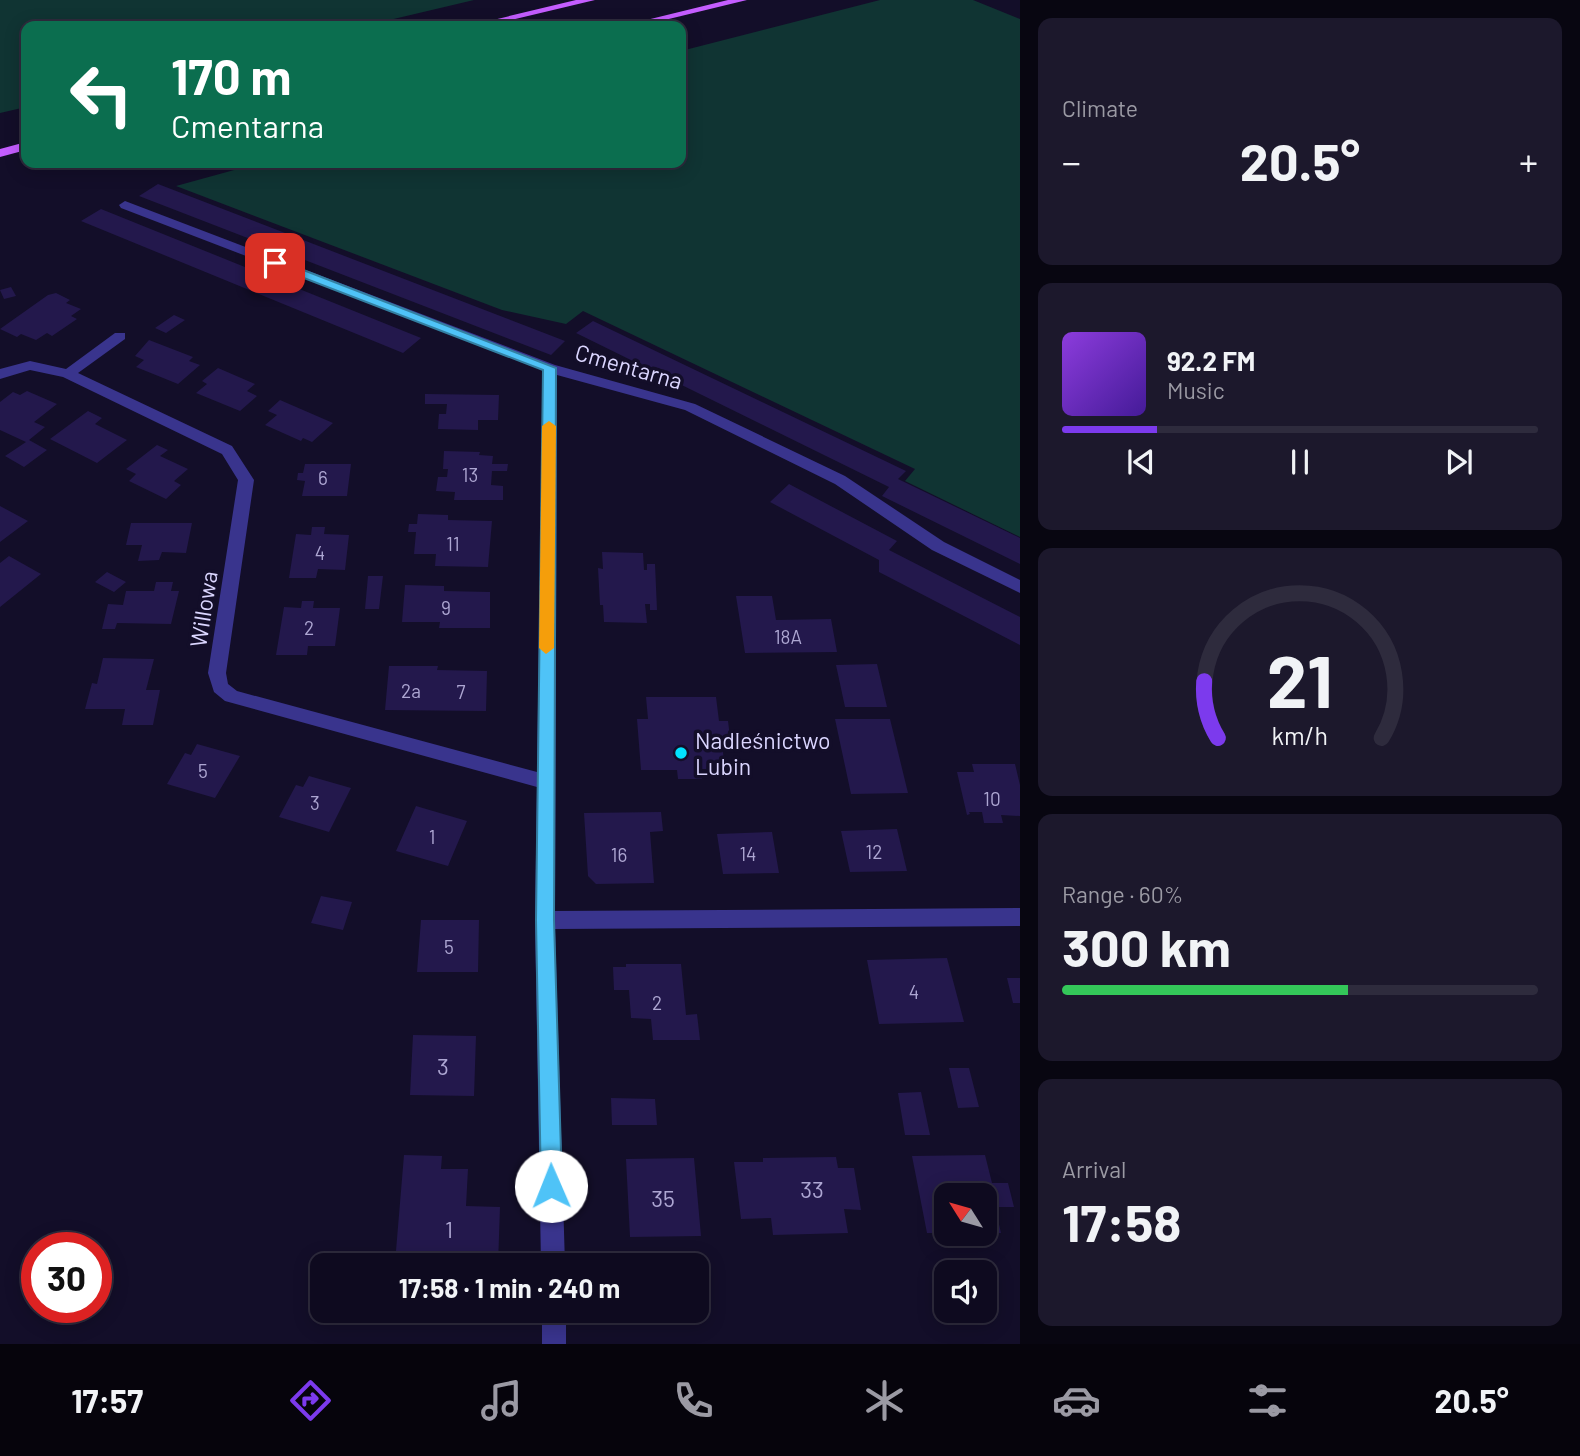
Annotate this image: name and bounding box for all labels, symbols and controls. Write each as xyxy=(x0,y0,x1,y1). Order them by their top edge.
text: 170 m xyxy=(171,46,291,105)
icon: left xyxy=(56,49,147,140)
text: Climate xyxy=(1062,94,1138,122)
text: Cmentarna xyxy=(171,106,324,144)
text: 20.5° xyxy=(1240,129,1360,191)
text: − xyxy=(1062,138,1081,184)
text: + xyxy=(1519,138,1538,184)
pin xyxy=(245,233,305,293)
icon: arrive xyxy=(256,244,294,282)
street label: Cmentarna xyxy=(572,337,686,395)
text: 92.2 FM xyxy=(1167,345,1255,376)
text: Music xyxy=(1167,376,1225,404)
icon: previous xyxy=(1122,443,1160,481)
icon: pause xyxy=(1281,443,1319,481)
icon: next xyxy=(1440,443,1478,481)
house number: 13 xyxy=(462,463,478,486)
house number: 6 xyxy=(318,466,328,489)
house number: 11 xyxy=(446,532,460,555)
house number: 4 xyxy=(315,541,325,564)
street label: Willowa xyxy=(183,569,223,649)
house number: 9 xyxy=(441,596,451,619)
house number: 2 xyxy=(304,616,314,639)
house number: 18A xyxy=(774,625,802,648)
text: 21 xyxy=(1267,635,1333,723)
house number: 2a xyxy=(401,679,421,702)
house number: 7 xyxy=(457,680,466,703)
text: km/h xyxy=(1272,720,1328,750)
place label: Nadleśnictwo Lubin xyxy=(695,726,831,780)
marker: Nadleśnictwo Lubin xyxy=(673,745,689,761)
house number: 5 xyxy=(198,759,208,782)
house number: 10 xyxy=(983,787,1001,810)
house number: 3 xyxy=(310,791,320,814)
house number: 1 xyxy=(429,825,435,848)
house number: 12 xyxy=(866,840,882,863)
house number: 14 xyxy=(739,842,757,865)
house number: 16 xyxy=(611,843,627,866)
text: Range · 60% xyxy=(1062,880,1183,908)
text: 300 km xyxy=(1062,915,1231,977)
house number: 5 xyxy=(444,935,454,958)
house number: 4 xyxy=(909,980,919,1003)
house number: 2 xyxy=(652,991,662,1014)
house number: 3 xyxy=(437,1052,449,1080)
position arrow xyxy=(514,1149,588,1223)
text: Arrival xyxy=(1062,1155,1126,1183)
house number: 33 xyxy=(800,1175,824,1203)
north arrow xyxy=(934,1183,998,1246)
map controls xyxy=(934,1183,997,1323)
house number: 35 xyxy=(651,1184,675,1212)
text: 17:58 xyxy=(1062,1190,1181,1252)
house number: 1 xyxy=(445,1215,453,1243)
speed limit sign: 30 xyxy=(21,1232,112,1323)
button: sound xyxy=(934,1260,997,1323)
text: 17:58 · 1 min · 240 m xyxy=(399,1272,620,1303)
icon: directions xyxy=(286,1376,335,1425)
icon: music xyxy=(477,1376,526,1425)
icon: phone xyxy=(669,1376,718,1425)
icon: climate xyxy=(860,1376,909,1425)
icon: car xyxy=(1052,1376,1101,1425)
icon: filters xyxy=(1243,1376,1292,1425)
text: 17:57 xyxy=(71,1381,143,1419)
text: 20.5° xyxy=(1435,1381,1509,1419)

